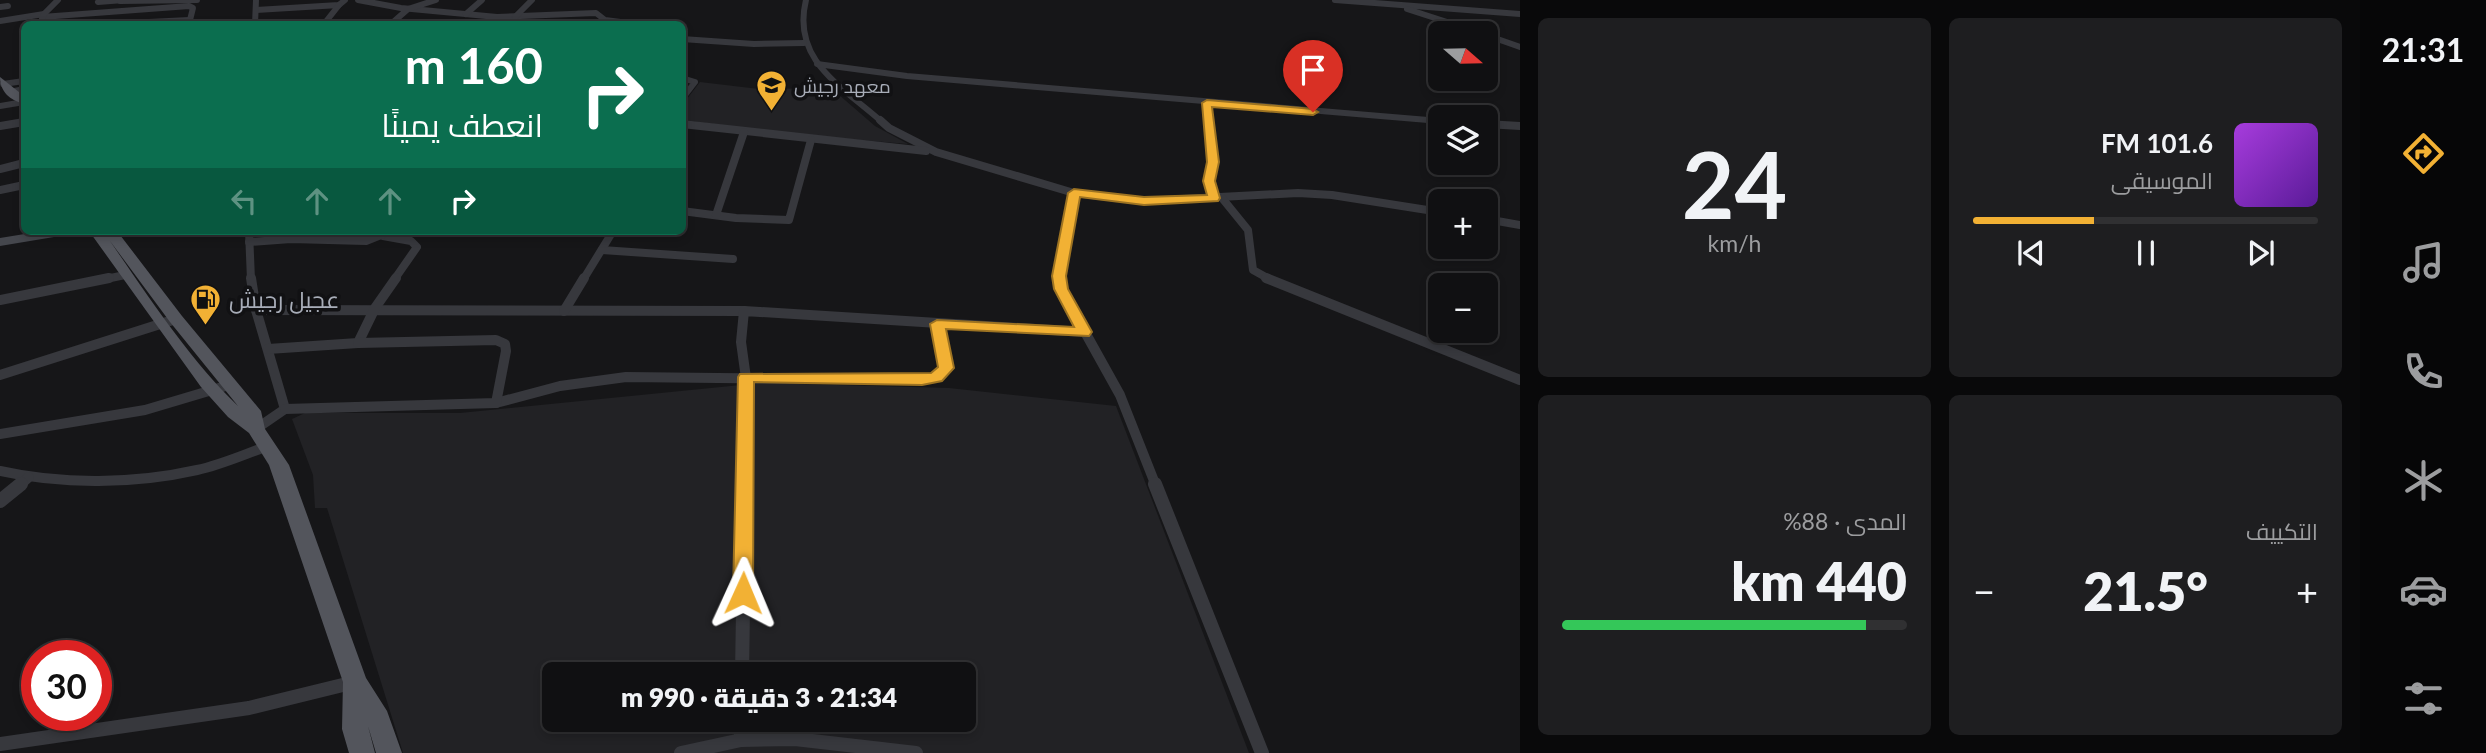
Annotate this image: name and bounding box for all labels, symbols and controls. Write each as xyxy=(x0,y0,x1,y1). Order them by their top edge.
north arrow xyxy=(1428,21,1498,91)
map controls xyxy=(1428,21,1498,343)
text: 21:31 xyxy=(2382,30,2464,69)
text: 160 m xyxy=(405,36,543,94)
pin xyxy=(1283,40,1343,112)
icon: right xyxy=(567,49,658,140)
icon: arrive xyxy=(1294,51,1332,89)
school or university icon: معهد رجيش xyxy=(754,68,788,112)
place label: معهد رجيش xyxy=(794,74,891,98)
text: انعطف يمينًا xyxy=(381,105,543,144)
button: layers xyxy=(1428,105,1498,175)
text: 101.6 FM xyxy=(2101,127,2213,159)
text: 24 xyxy=(1682,129,1787,238)
icon: directions xyxy=(2399,129,2448,178)
text: الموسيقى xyxy=(2111,166,2213,194)
icon: left xyxy=(225,182,263,220)
icon: ahead xyxy=(298,182,336,220)
icon: ahead xyxy=(371,182,409,220)
icon: right xyxy=(444,182,482,220)
button: + xyxy=(1428,189,1498,259)
text: km/h xyxy=(1708,229,1761,257)
icon: previous xyxy=(2012,234,2050,272)
icon: pause xyxy=(2127,234,2165,272)
icon: next xyxy=(2242,234,2280,272)
icon: music xyxy=(2399,238,2448,287)
button: − xyxy=(1428,273,1498,343)
fuel station icon: عجيل رجيش xyxy=(189,282,223,326)
place label: عجيل رجيش xyxy=(229,285,339,314)
icon: phone xyxy=(2399,347,2448,396)
icon: climate xyxy=(2399,456,2448,505)
text: المدى · 88% xyxy=(1783,507,1907,535)
text: التكييف xyxy=(2246,517,2318,545)
text: 440 km xyxy=(1731,550,1907,612)
position arrow xyxy=(706,556,780,630)
text: 21.5° xyxy=(2083,560,2208,622)
icon: car xyxy=(2399,565,2448,614)
text: − xyxy=(1973,568,1995,614)
text: + xyxy=(2296,568,2318,614)
speed limit sign: 30 xyxy=(21,640,112,731)
icon: filters xyxy=(2399,674,2448,723)
text: 21:34 · 3 دقيقة · 990 m xyxy=(621,681,897,713)

